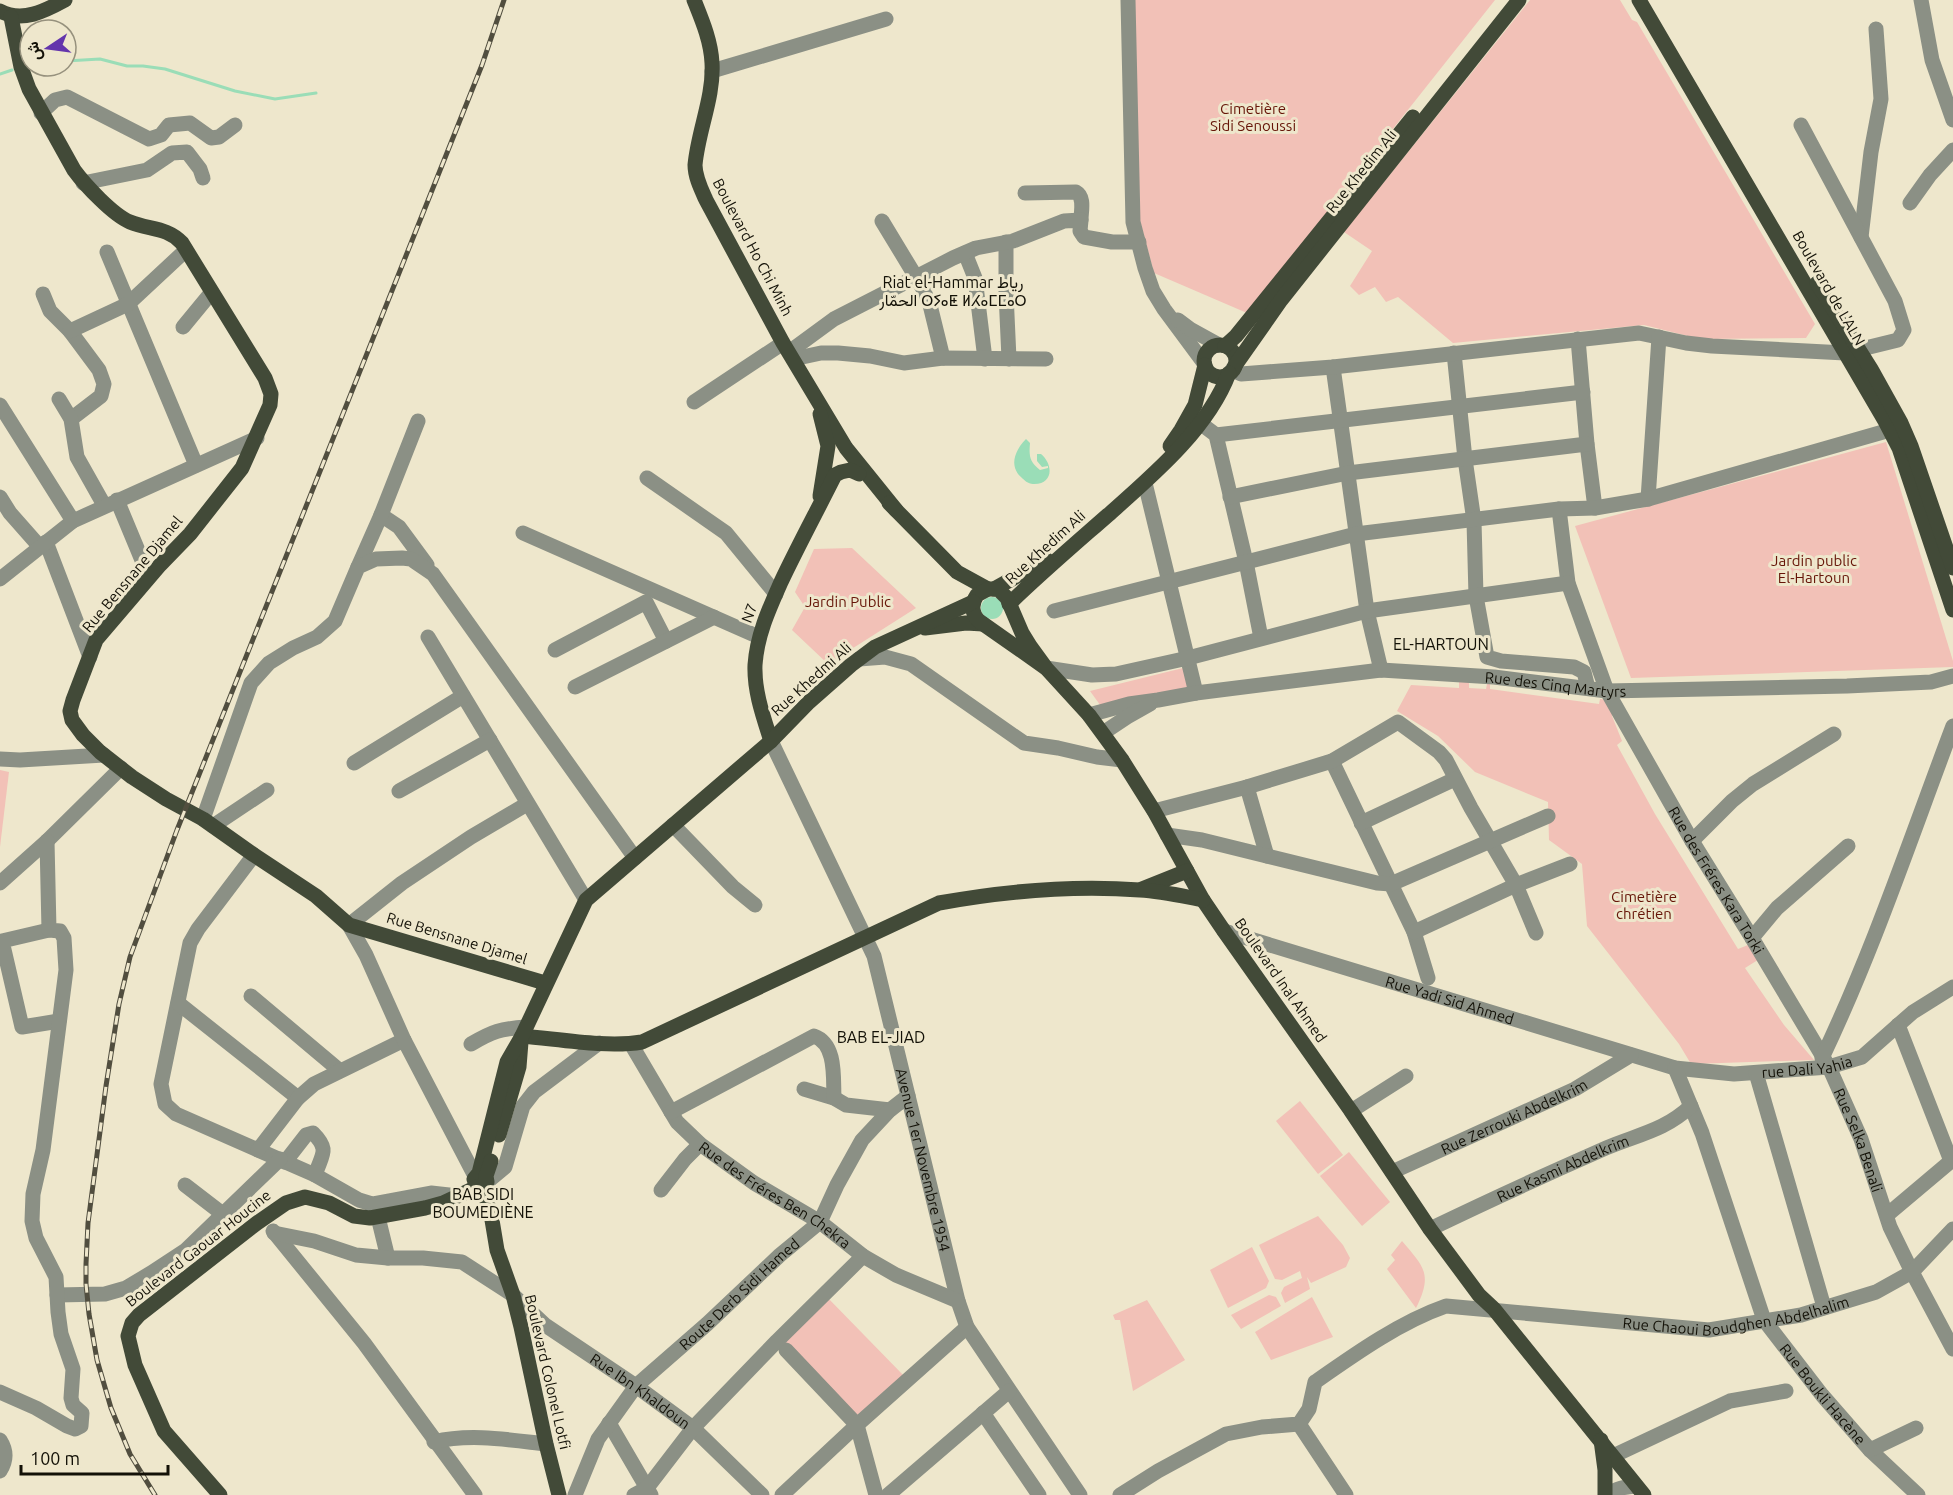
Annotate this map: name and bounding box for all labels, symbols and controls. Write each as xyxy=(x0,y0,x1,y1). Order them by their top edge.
north arrow xyxy=(18,18,78,78)
text: ش xyxy=(22,40,45,63)
park label: Cimetière Sidi Senoussi xyxy=(1210,100,1296,134)
street label: Rue Khedim Ali xyxy=(1322,126,1400,216)
street label: Boulevard Ho Chi Minh xyxy=(710,175,796,319)
street label: Boulevard de L'ALN xyxy=(1789,228,1869,348)
district label: Riat el-Hammar رياط الحمّار ⵔⵢⴰⵟ ⵍⵃⴰⵎⵎⴰⵔ xyxy=(878,273,1027,311)
street label: Rue Khedim Ali xyxy=(1002,507,1088,587)
street label: Rue Bensnane Djamel xyxy=(79,513,186,635)
park label: Jardin public El-Hartoun xyxy=(1771,552,1857,586)
park label: Jardin Public xyxy=(805,593,891,610)
street label: N7 xyxy=(738,601,760,625)
district label: EL-HARTOUN xyxy=(1393,635,1489,653)
street label: Rue Khedmi Ali xyxy=(768,639,854,719)
street label: Rue des Cinq Martyrs xyxy=(1484,668,1626,700)
street label: Rue des Fréres Kara Torki xyxy=(1666,803,1768,957)
park label: Cimetière chrétien xyxy=(1611,888,1677,922)
street label: Rue Bensnane Djamel xyxy=(385,909,529,968)
street label: Boulevard Inal Ahmed xyxy=(1232,915,1330,1045)
street label: Rue Yadi Sid Ahmed xyxy=(1383,972,1516,1027)
district label: BAB EL-JIAD xyxy=(837,1028,925,1046)
street label: rue Dali Yahia xyxy=(1761,1052,1854,1080)
street label: Avenue 1er Novembre 1954 xyxy=(893,1066,954,1253)
street label: Rue Zerrouki Abdelkrim xyxy=(1438,1075,1590,1157)
street label: Rue Selka Benali xyxy=(1831,1085,1886,1194)
street label: Rue Kasmi Abdelkrim xyxy=(1494,1132,1631,1205)
street label: Rue des Fréres Ben Chekra xyxy=(696,1138,854,1252)
district label: BAB SIDI BOUMEDIÈNE xyxy=(432,1185,534,1221)
street label: Boulevard Gaouar Houcine xyxy=(122,1186,274,1310)
street label: Route Derb Sidi Hamed xyxy=(676,1235,802,1353)
street label: Rue Chaoui Boudghen Abdelhalim xyxy=(1622,1292,1851,1339)
street label: Boulevard Colonel Lotfi xyxy=(522,1293,574,1451)
street label: Rue Boukli Hacène xyxy=(1777,1340,1870,1448)
street label: Rue Ibn Khaldoun xyxy=(587,1350,694,1432)
scale bar xyxy=(21,1438,168,1476)
text: 100 m xyxy=(30,1448,80,1468)

